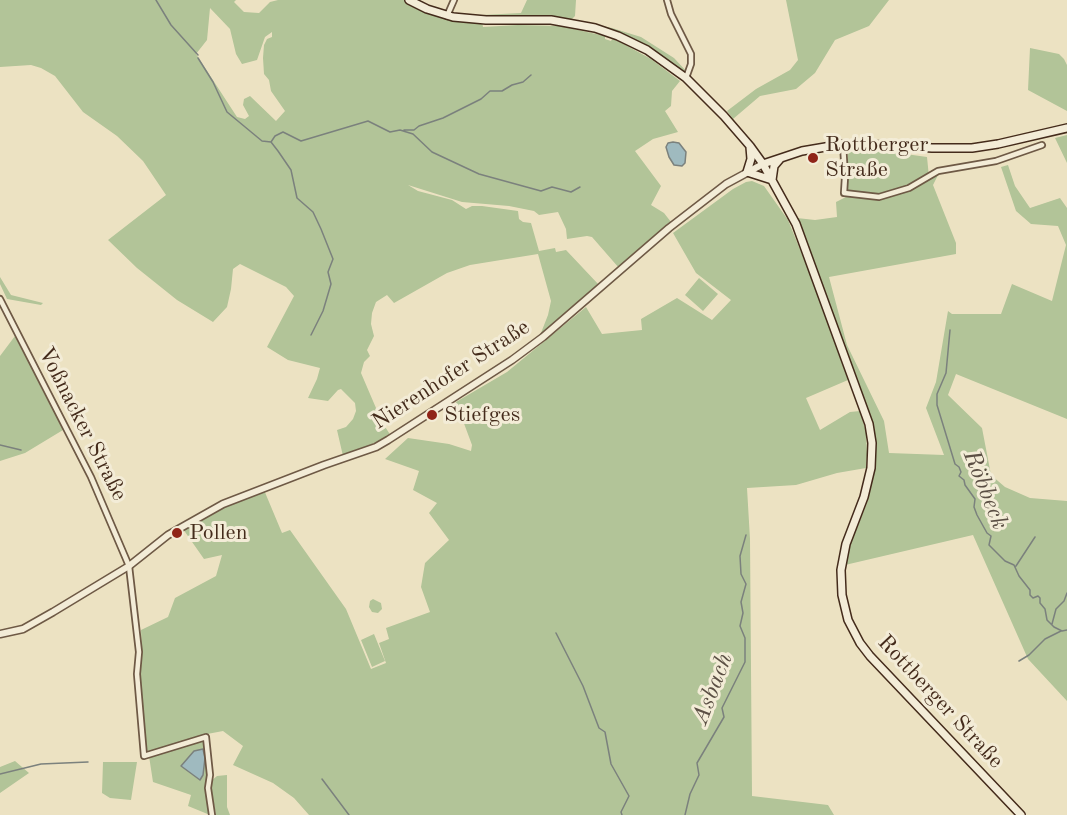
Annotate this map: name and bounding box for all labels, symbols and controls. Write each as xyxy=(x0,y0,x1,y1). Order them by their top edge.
place label: Rottberger Straße xyxy=(825,132,928,184)
marker: Rottberger Straße xyxy=(806,151,820,165)
street label: Nierenhofer Straße xyxy=(367,314,535,436)
street label: Voßnacker Straße xyxy=(32,343,132,505)
place label: Stiefges xyxy=(444,402,520,428)
marker: Stiefges xyxy=(425,408,439,422)
water label: Röbbeck xyxy=(956,446,1014,534)
place label: Pollen xyxy=(189,520,248,546)
marker: Pollen xyxy=(170,526,184,540)
street label: Rottberger Straße xyxy=(872,630,1008,774)
water label: Asbach xyxy=(686,649,740,729)

